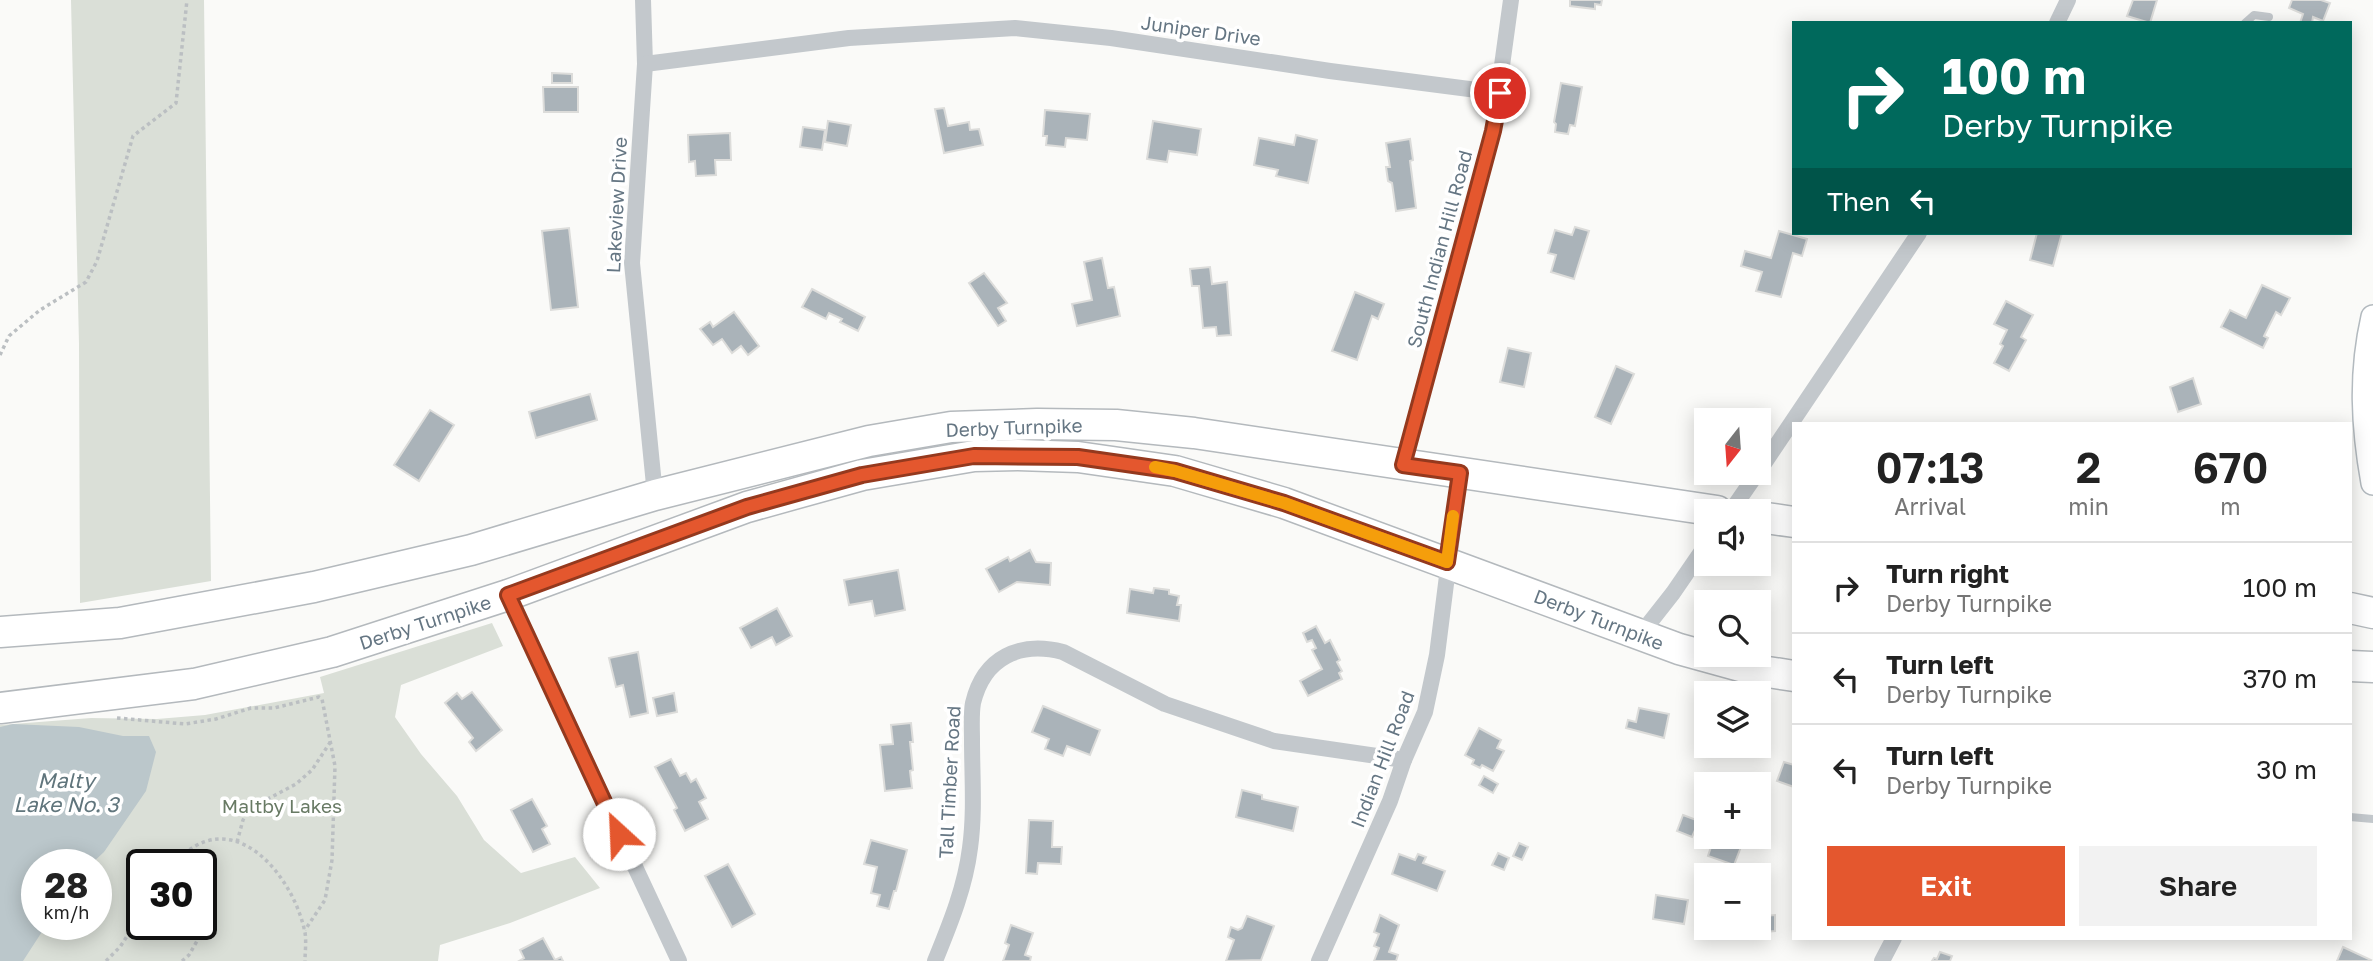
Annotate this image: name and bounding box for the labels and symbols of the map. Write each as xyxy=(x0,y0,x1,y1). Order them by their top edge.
street label: Juniper Drive xyxy=(1140,10,1262,50)
pin xyxy=(1470,63,1530,123)
street label: Lakeview Drive xyxy=(601,136,631,274)
street label: South Indian Hill Road xyxy=(1402,148,1476,350)
north arrow xyxy=(1694,408,1771,485)
street label: Derby Turnpike xyxy=(945,413,1083,441)
street label: Derby Turnpike xyxy=(1531,584,1667,654)
street label: Derby Turnpike xyxy=(356,590,494,654)
street label: Indian Hill Road xyxy=(1345,687,1419,831)
street label: Tall Timber Road xyxy=(934,705,964,859)
water label: Malty Lake No. 3 xyxy=(14,767,120,817)
park label: Maltby Lakes xyxy=(222,794,342,817)
position arrow xyxy=(582,797,656,871)
speed limit sign: 30 xyxy=(126,849,217,940)

